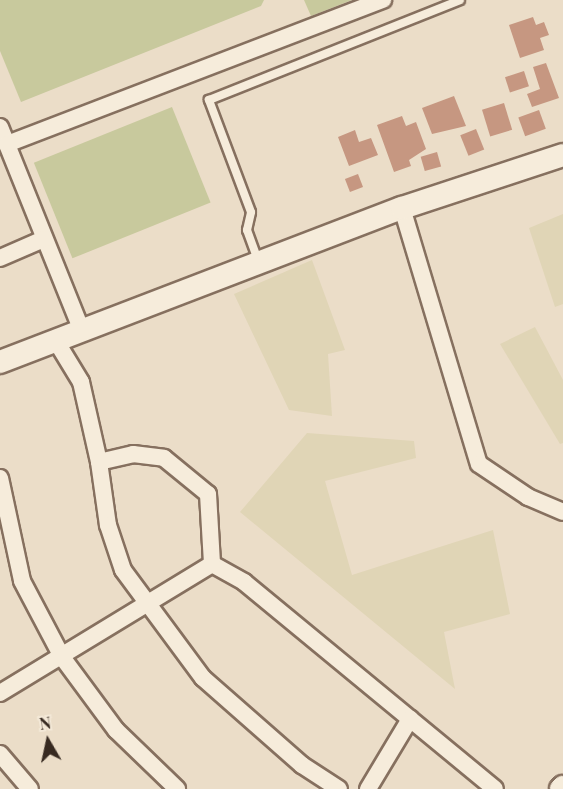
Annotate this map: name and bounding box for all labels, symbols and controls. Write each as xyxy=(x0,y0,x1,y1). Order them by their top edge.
north arrow xyxy=(18,711,78,771)
text: N xyxy=(38,711,52,734)

